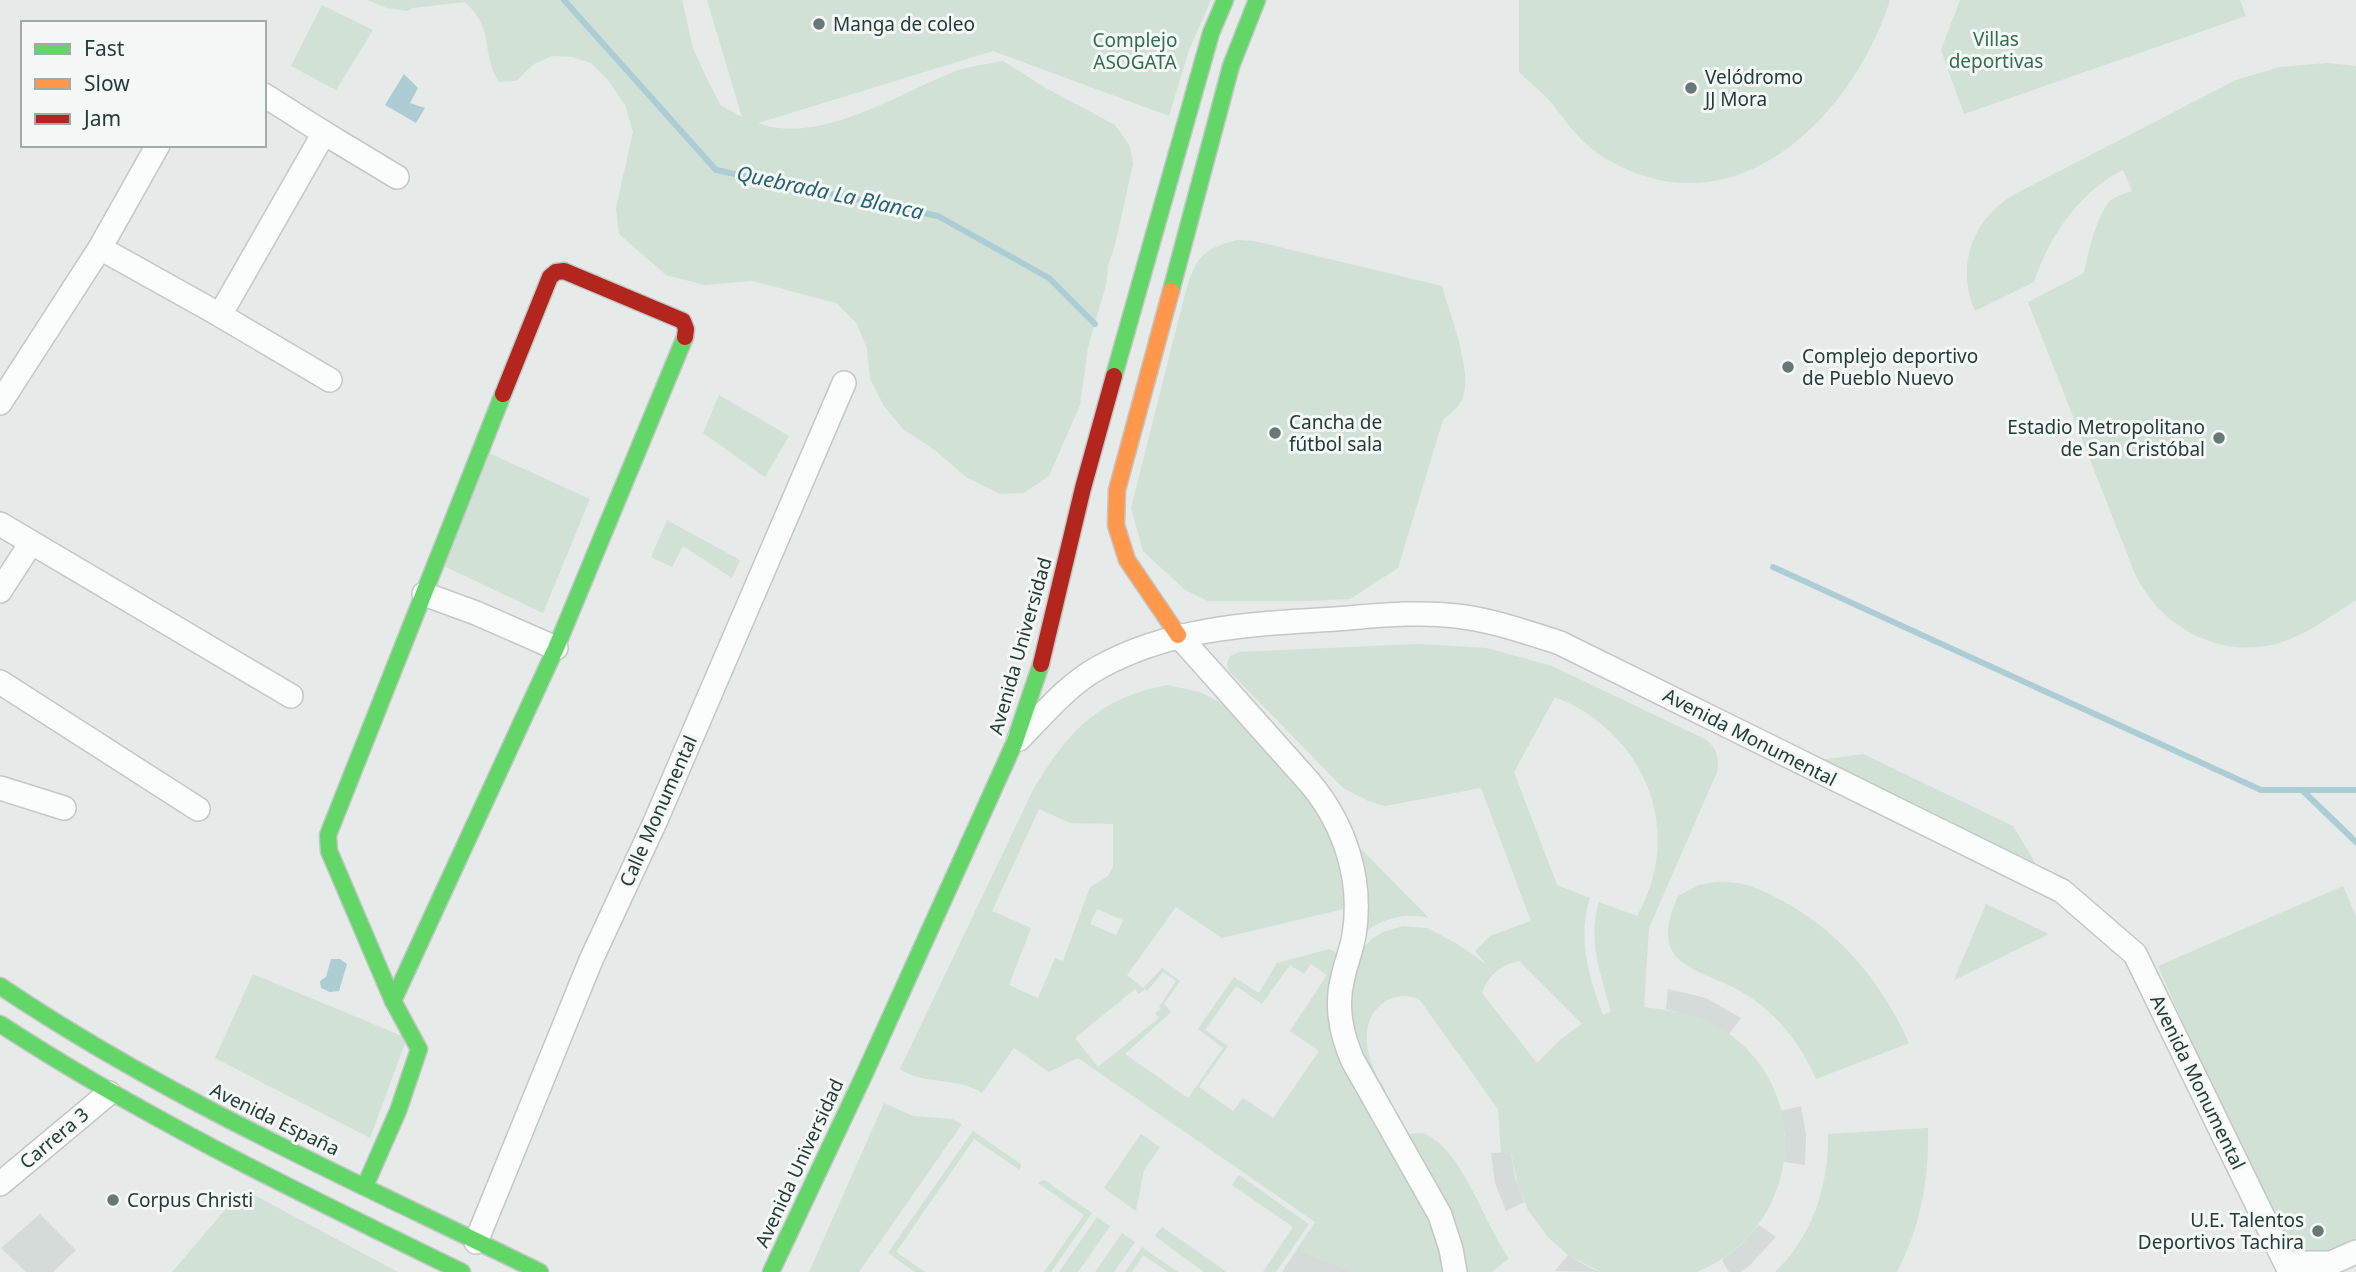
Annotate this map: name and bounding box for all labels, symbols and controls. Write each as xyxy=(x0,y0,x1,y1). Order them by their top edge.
place label: Manga de coleo xyxy=(833,11,975,37)
marker: Manga de coleo xyxy=(811,16,827,32)
legend xyxy=(21,21,266,147)
park label: Villas deportivas xyxy=(1949,26,2043,74)
park label: Complejo ASOGATA xyxy=(1093,27,1178,75)
text: Fast xyxy=(84,34,125,62)
place label: Velódromo JJ Mora xyxy=(1703,64,1803,112)
text: Slow xyxy=(84,69,130,97)
marker: Velódromo JJ Mora xyxy=(1683,80,1699,96)
text: Jam xyxy=(82,104,121,132)
water label: Quebrada La Blanca xyxy=(734,159,926,226)
place label: Complejo deportivo de Pueblo Nuevo xyxy=(1802,343,1978,391)
marker: Complejo deportivo de Pueblo Nuevo xyxy=(1780,359,1796,375)
place label: Cancha de fútbol sala xyxy=(1289,409,1382,457)
place label: Estadio Metropolitano de San Cristóbal xyxy=(2007,414,2205,462)
marker: Cancha de fútbol sala xyxy=(1267,425,1283,441)
marker: Estadio Metropolitano de San Cristóbal xyxy=(2211,430,2227,446)
street label: Avenida Universidad xyxy=(982,554,1058,738)
street label: Avenida Monumental xyxy=(1659,682,1841,792)
street label: Calle Monumental xyxy=(613,731,703,891)
street label: Avenida Monumental xyxy=(2144,990,2252,1174)
street label: Avenida Universidad xyxy=(749,1074,849,1252)
street label: Avenida España xyxy=(206,1076,344,1162)
street label: Carrera 3 xyxy=(14,1101,94,1175)
place label: Corpus Christi xyxy=(127,1187,253,1213)
marker: Corpus Christi xyxy=(105,1192,121,1208)
place label: U.E. Talentos Deportivos Tachira xyxy=(2138,1207,2304,1255)
marker: U.E. Talentos Deportivos Tachira xyxy=(2310,1223,2326,1239)

